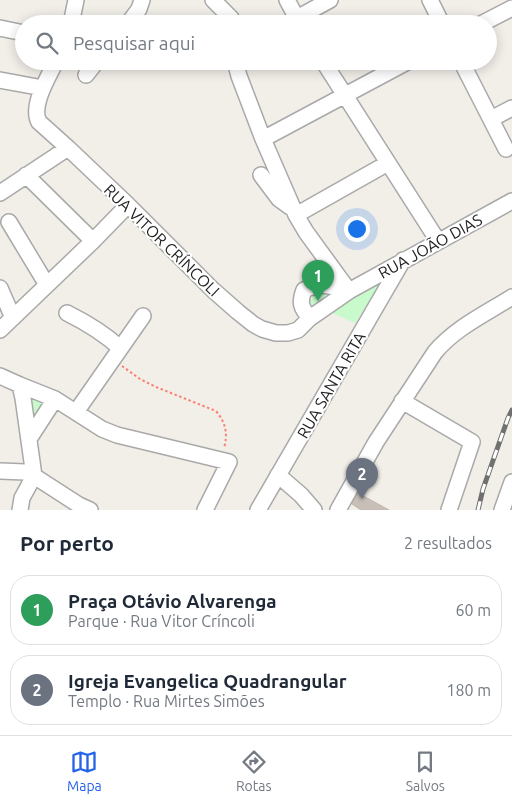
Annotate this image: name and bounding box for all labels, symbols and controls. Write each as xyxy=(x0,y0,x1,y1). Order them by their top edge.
search box xyxy=(15,15,497,70)
icon: search xyxy=(33,29,61,57)
text: Pesquisar aqui xyxy=(73,32,195,54)
street label: RUA VITOR CRÍNCOLI xyxy=(101,179,225,300)
street label: RUA JOÃO DIAS xyxy=(375,209,485,282)
your location xyxy=(344,216,370,242)
pin: 1 xyxy=(302,260,334,301)
street label: RUA SANTA RITA xyxy=(293,328,369,441)
pin: 2 xyxy=(346,458,378,499)
text: Por perto xyxy=(20,531,114,555)
text: 2 resultados xyxy=(404,534,492,552)
text: Praça Otávio Alvarenga xyxy=(68,590,277,612)
text: 1 xyxy=(32,601,42,619)
text: 60 m xyxy=(455,601,491,619)
text: Parque · Rua Vitor Críncoli xyxy=(68,612,255,630)
text: Igreja Evangelica Quadrangular xyxy=(68,670,347,692)
text: 2 xyxy=(32,681,42,699)
text: 180 m xyxy=(446,681,491,699)
text: Templo · Rua Mirtes Simões xyxy=(68,692,265,710)
tab: Mapa xyxy=(67,748,102,794)
tab: Rotas xyxy=(236,748,272,794)
tab: Salvos xyxy=(406,748,445,794)

